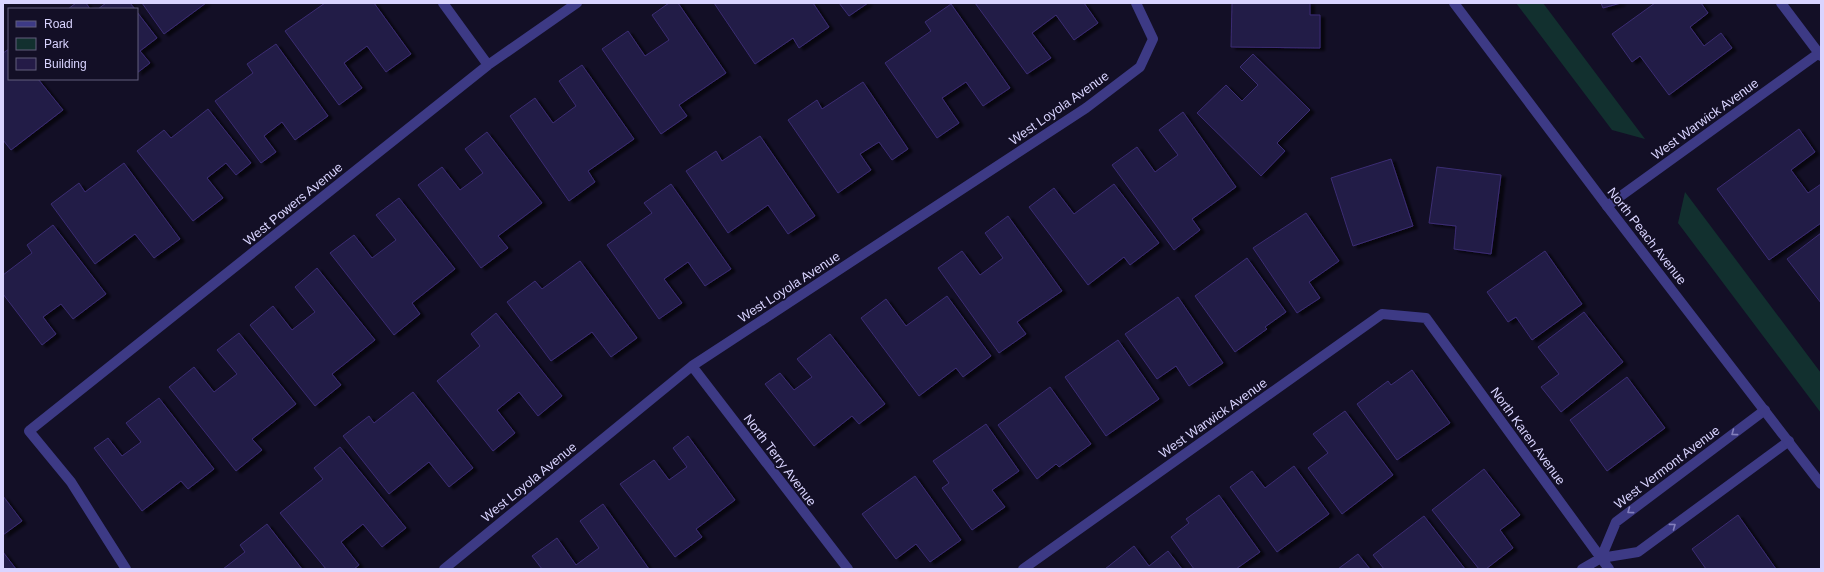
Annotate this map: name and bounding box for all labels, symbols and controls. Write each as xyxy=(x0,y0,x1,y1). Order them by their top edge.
legend xyxy=(8,8,138,80)
text: Road xyxy=(44,17,73,31)
text: Park xyxy=(44,37,70,51)
text: Building xyxy=(44,57,87,71)
street label: West Loyola Avenue xyxy=(1006,68,1112,148)
street label: West Warwick Avenue xyxy=(1649,75,1761,163)
street label: West Powers Avenue xyxy=(240,159,346,249)
street label: North Peach Avenue xyxy=(1604,184,1690,288)
street label: West Loyola Avenue xyxy=(735,249,843,325)
street label: West Warwick Avenue xyxy=(1156,375,1270,461)
street label: North Karen Avenue xyxy=(1488,384,1568,488)
street label: North Terry Avenue xyxy=(741,411,819,509)
street label: West Vermont Avenue xyxy=(1611,422,1723,512)
one-way arrow xyxy=(1731,428,1738,435)
street label: West Loyola Avenue xyxy=(478,439,580,525)
one-way arrow xyxy=(1627,507,1634,514)
one-way arrow xyxy=(1669,524,1676,531)

